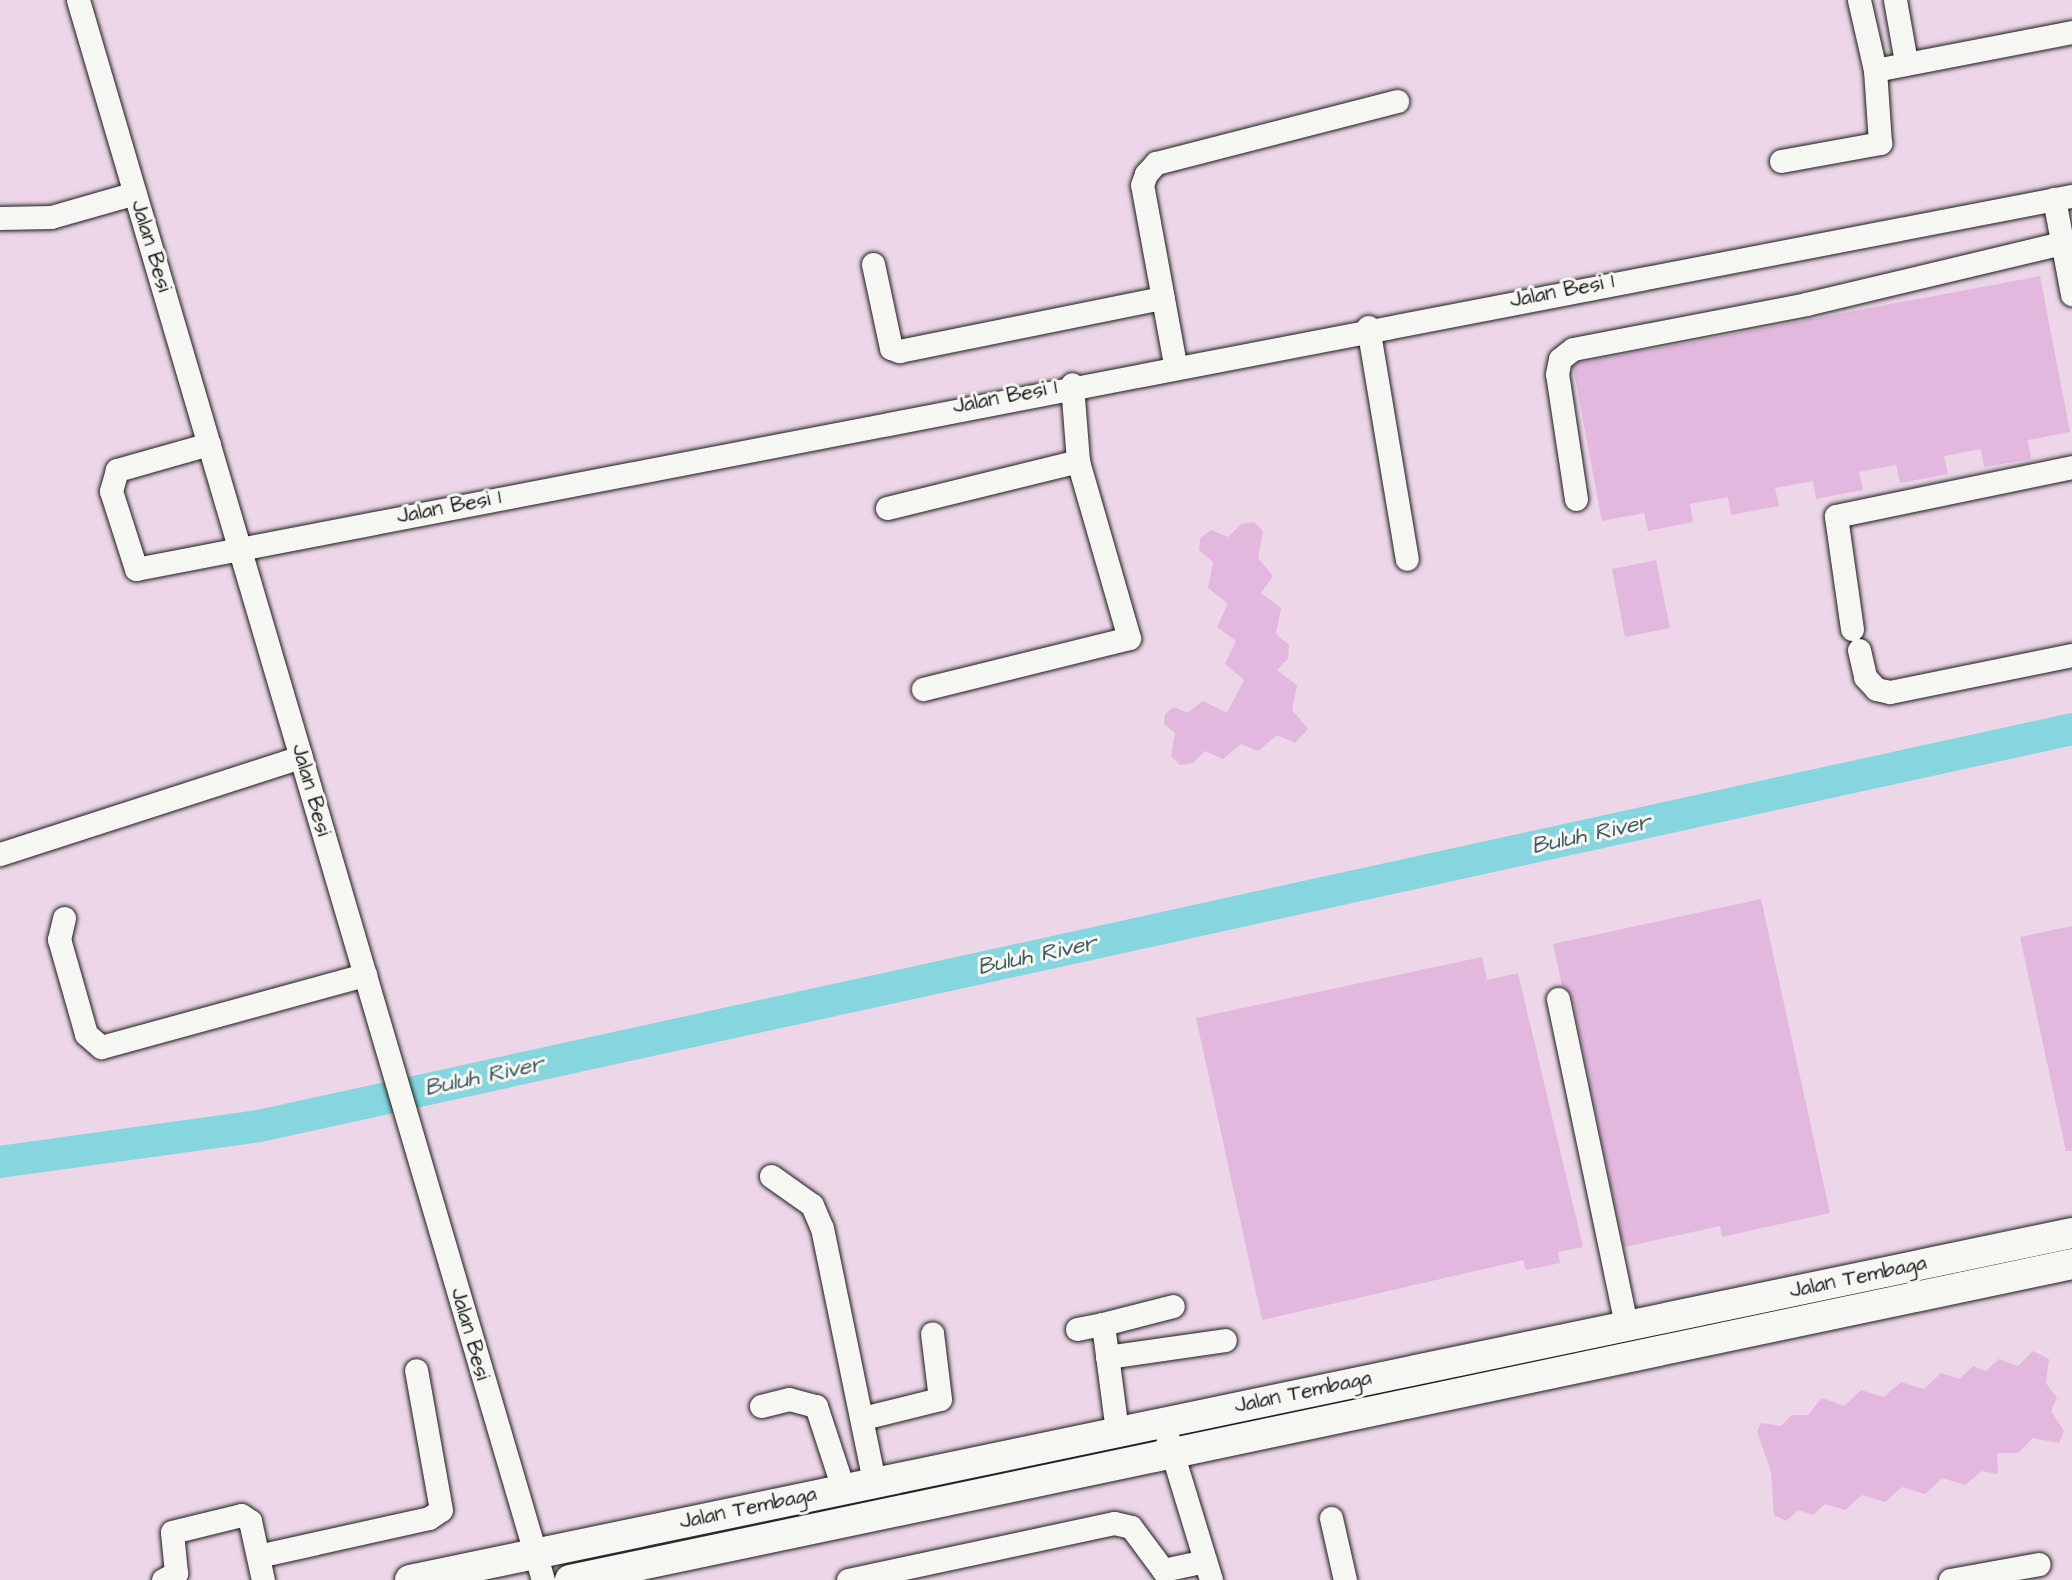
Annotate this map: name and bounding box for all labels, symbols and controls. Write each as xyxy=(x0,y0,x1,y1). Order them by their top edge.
street label: Jalan Besi xyxy=(125,197,177,295)
street label: Jalan Besi 1 xyxy=(1508,269,1616,313)
street label: Jalan Besi 1 xyxy=(951,375,1059,419)
street label: Jalan Besi 1 xyxy=(395,485,503,529)
street label: Jalan Besi xyxy=(286,741,336,839)
water label: Buluh River xyxy=(1529,808,1653,860)
water label: Buluh River xyxy=(975,929,1099,981)
water label: Buluh River xyxy=(422,1050,546,1102)
street label: Jalan Tembaga xyxy=(1787,1250,1929,1304)
street label: Jalan Besi xyxy=(445,1285,495,1383)
street label: Jalan Tembaga xyxy=(1232,1365,1374,1419)
street label: Jalan Tembaga xyxy=(677,1481,819,1535)

